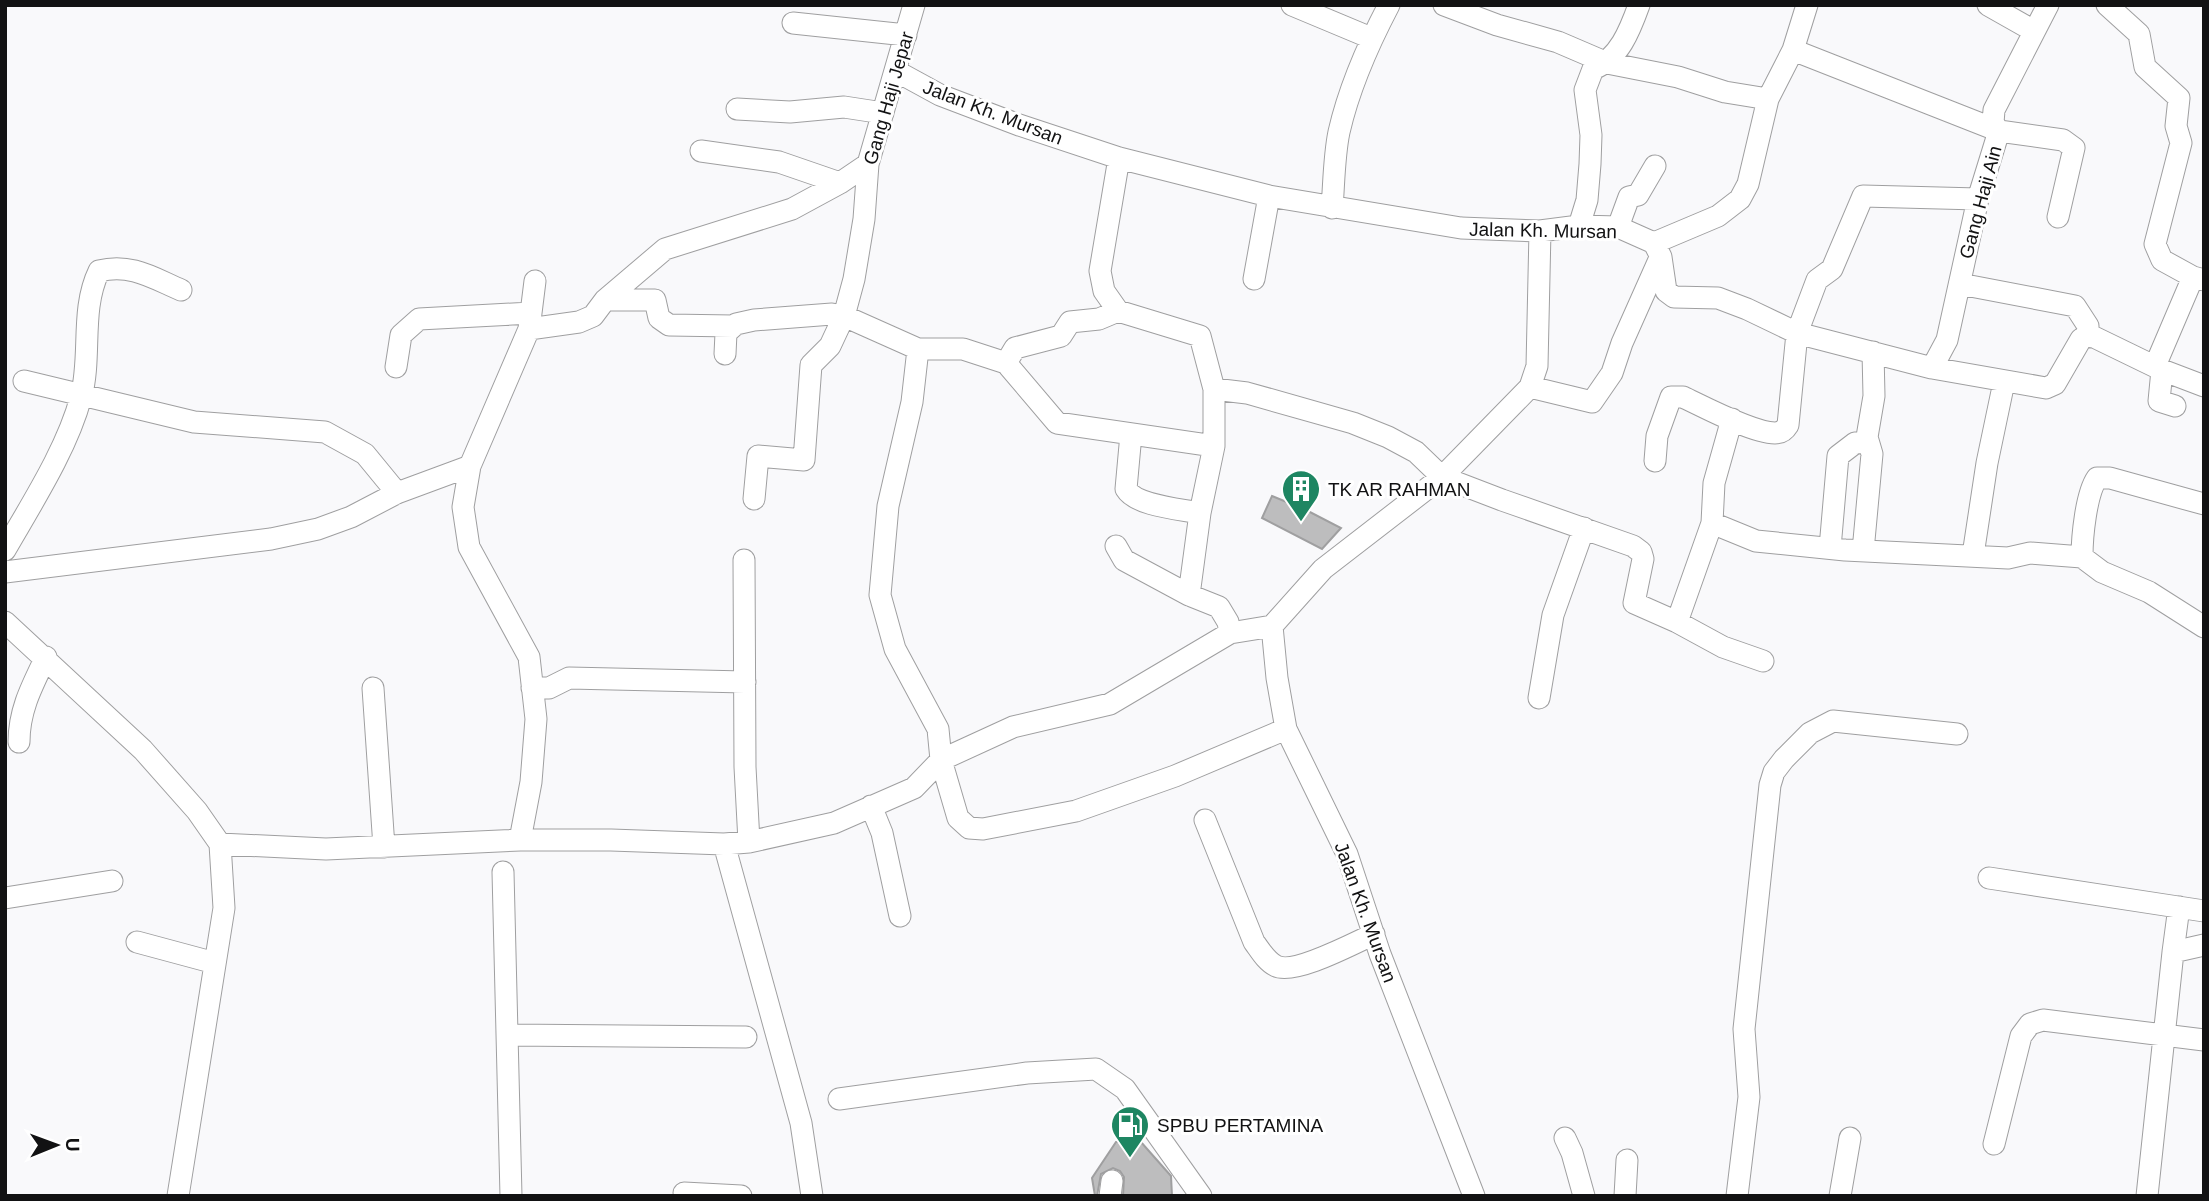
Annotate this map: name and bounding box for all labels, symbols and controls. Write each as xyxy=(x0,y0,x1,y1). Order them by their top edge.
street label: Gang Haji Jepar xyxy=(859,29,918,167)
street label: Jalan Kh. Mursan xyxy=(920,76,1066,149)
street label: Gang Haji Ain xyxy=(1955,143,2006,261)
street label: Jalan Kh. Mursan xyxy=(1469,219,1617,242)
building icon: TK AR RAHMAN xyxy=(1280,468,1322,523)
place label: TK AR RAHMAN xyxy=(1328,479,1471,500)
street label: Jalan Kh. Mursan xyxy=(1330,839,1401,985)
fuel station icon: SPBU PERTAMINA xyxy=(1109,1104,1151,1159)
north arrow xyxy=(21,1110,91,1180)
place label: SPBU PERTAMINA xyxy=(1157,1115,1323,1136)
text: U xyxy=(62,1138,83,1152)

